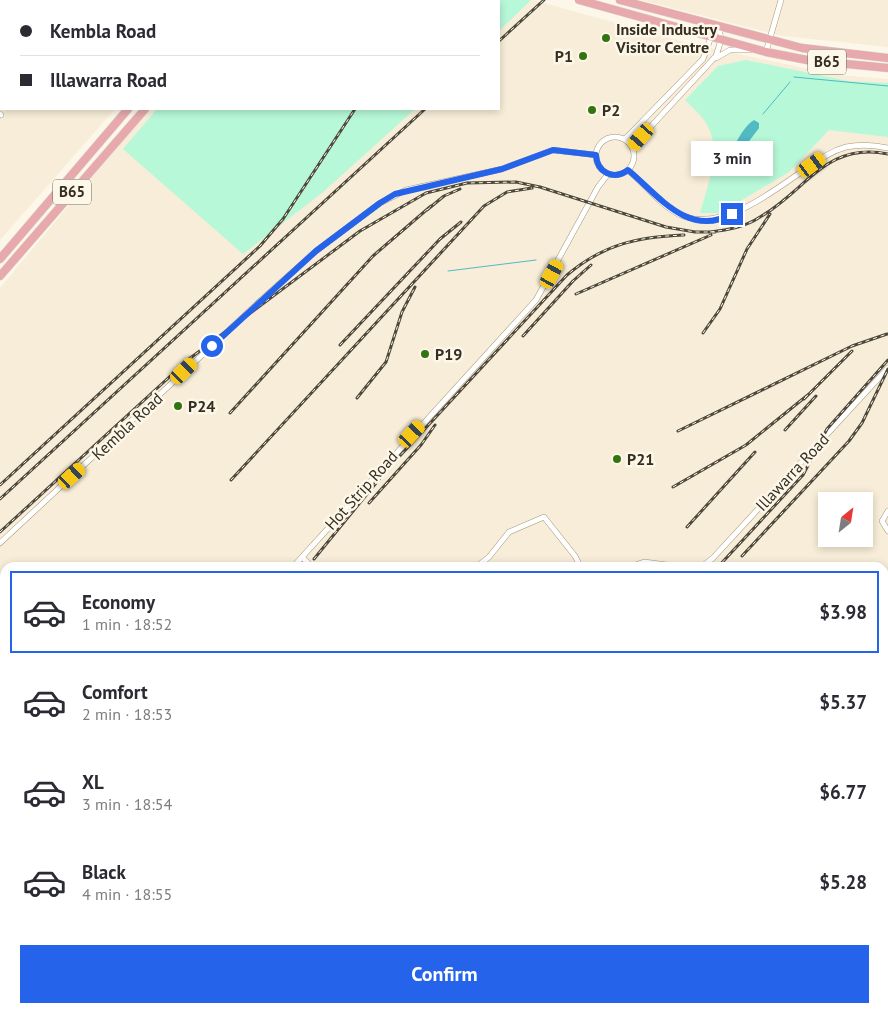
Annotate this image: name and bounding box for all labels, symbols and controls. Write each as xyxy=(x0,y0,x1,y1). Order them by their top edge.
text: Kembla Road xyxy=(50,19,156,43)
place label: Inside Industry Visitor Centre xyxy=(615,19,718,57)
marker: Inside Industry Visitor Centre xyxy=(600,32,612,44)
place label: P1 xyxy=(555,46,573,66)
marker: P1 xyxy=(577,50,589,62)
road number: B65 xyxy=(808,50,846,74)
text: Illawarra Road xyxy=(50,68,167,92)
place label: P2 xyxy=(602,100,620,120)
marker: P2 xyxy=(586,104,598,116)
car xyxy=(625,121,656,153)
callout: 3 min xyxy=(691,142,773,176)
text: 3 min xyxy=(712,148,752,168)
car xyxy=(795,150,828,180)
road number: B65 xyxy=(53,180,91,204)
route end xyxy=(721,203,743,225)
car xyxy=(538,257,565,291)
route start xyxy=(201,335,223,357)
place label: P19 xyxy=(435,344,462,364)
marker: P19 xyxy=(419,348,431,360)
car xyxy=(167,355,200,387)
street label: Kembla Road xyxy=(87,388,167,464)
place label: P24 xyxy=(188,396,215,416)
marker: P24 xyxy=(172,400,184,412)
car xyxy=(396,418,427,450)
street label: Illawarra Road xyxy=(751,429,833,515)
street label: Hot Strip Road xyxy=(320,446,402,534)
place label: P21 xyxy=(627,449,654,469)
marker: P21 xyxy=(611,453,623,465)
car xyxy=(55,460,88,492)
north arrow xyxy=(818,492,872,548)
map controls xyxy=(818,492,873,547)
icon: car xyxy=(22,590,67,635)
text: Economy xyxy=(82,590,155,614)
text: $3.98 xyxy=(819,600,867,624)
text: 1 min · 18:52 xyxy=(82,614,172,634)
icon: car xyxy=(22,680,67,725)
text: Comfort xyxy=(82,680,148,704)
text: $5.37 xyxy=(819,690,867,714)
text: 2 min · 18:53 xyxy=(82,704,172,724)
icon: car xyxy=(22,770,67,815)
text: XL xyxy=(82,770,104,794)
text: $6.77 xyxy=(819,780,867,804)
text: 3 min · 18:54 xyxy=(82,794,172,814)
icon: car xyxy=(22,860,67,905)
text: Black xyxy=(82,860,126,884)
text: $5.28 xyxy=(819,870,867,894)
text: 4 min · 18:55 xyxy=(82,884,172,904)
button: Confirm xyxy=(20,945,869,1003)

